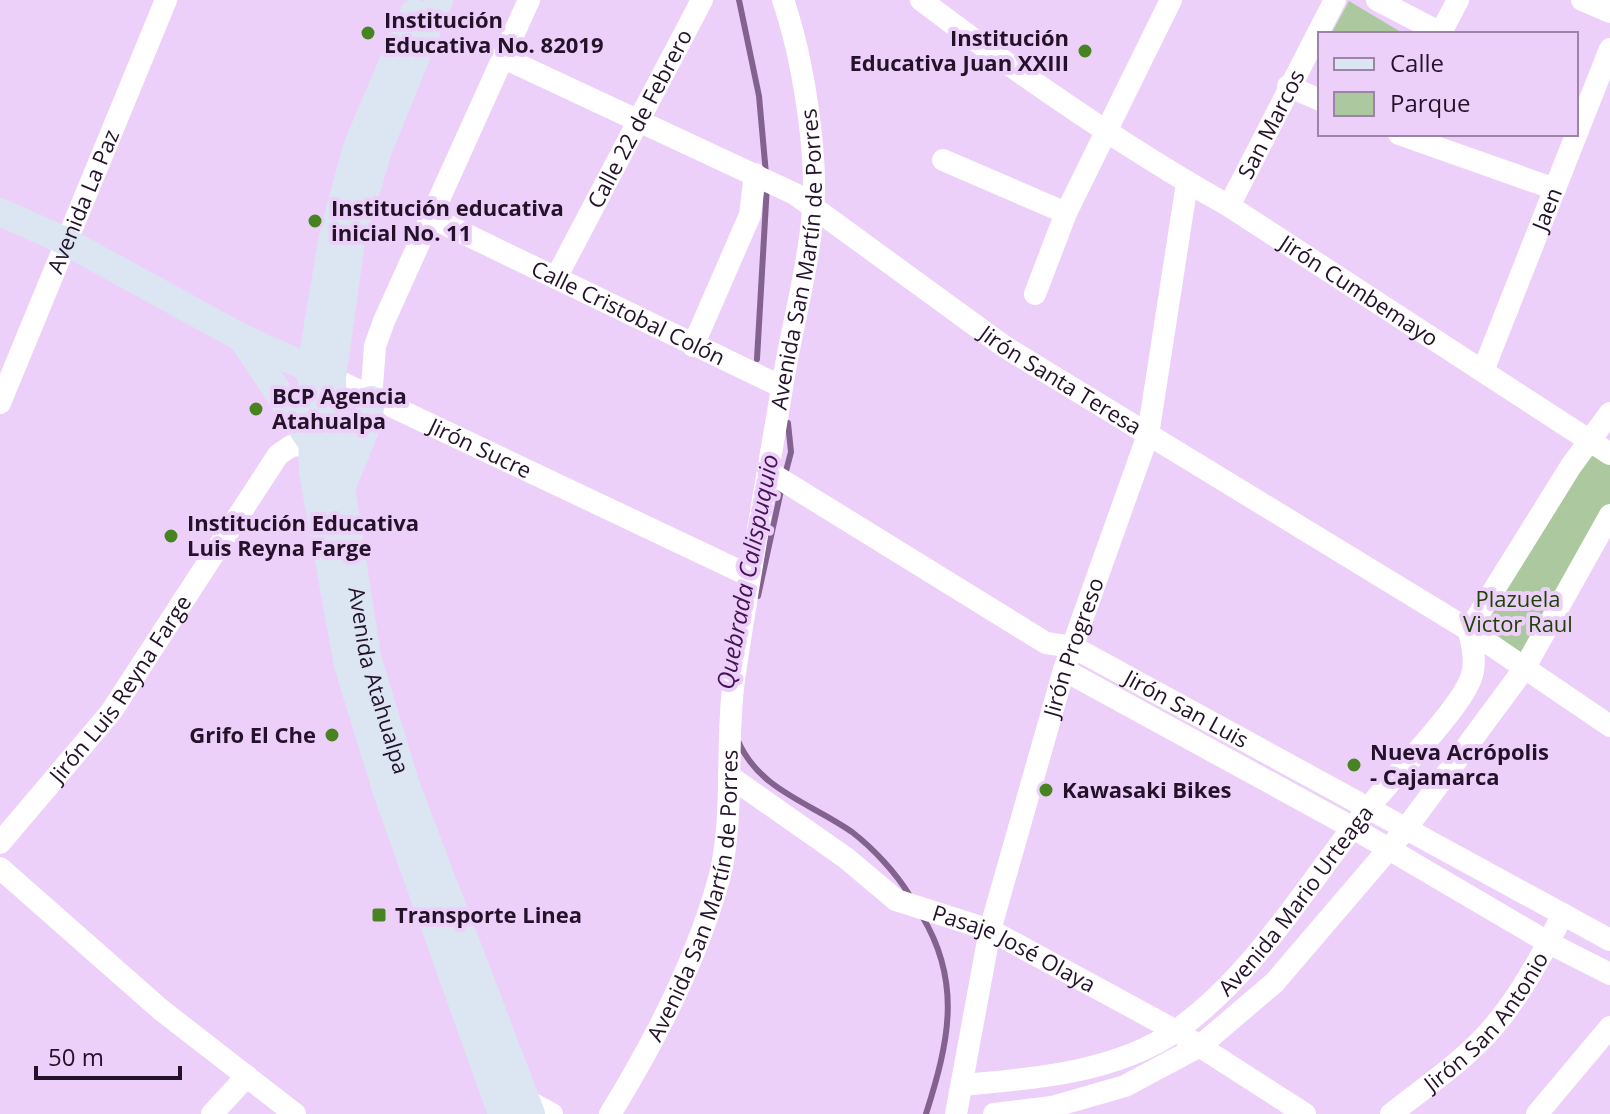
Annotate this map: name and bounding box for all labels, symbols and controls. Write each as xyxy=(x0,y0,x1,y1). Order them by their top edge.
place label: Institución Educativa No. 82019 xyxy=(384,4,603,59)
place label: Institución Educativa Juan XXIII xyxy=(850,22,1069,77)
street label: Calle 22 de Febrero xyxy=(579,23,698,213)
marker: Institución Educativa No. 82019 xyxy=(359,24,377,42)
legend xyxy=(1318,32,1578,136)
marker: Institución Educativa Juan XXIII xyxy=(1076,42,1094,60)
text: Calle xyxy=(1390,46,1444,79)
street label: San Marcos xyxy=(1230,64,1311,183)
text: Parque xyxy=(1390,86,1470,119)
street label: Avenida San Martín de Porres xyxy=(763,107,828,412)
street label: Avenida La Paz xyxy=(39,125,125,277)
street label: Jaen xyxy=(1523,183,1568,237)
place label: Institución educativa inicial No. 11 xyxy=(331,192,564,247)
marker: Institución educativa inicial No. 11 xyxy=(306,212,324,230)
street label: Jirón Cumbemayo xyxy=(1273,226,1445,352)
street label: Calle Cristobal Colón xyxy=(527,252,731,371)
street label: Jirón Santa Teresa xyxy=(973,317,1148,441)
place label: BCP Agencia Atahualpa xyxy=(272,380,407,435)
marker: BCP Agencia Atahualpa xyxy=(247,400,265,418)
street label: Jirón Sucre xyxy=(423,409,537,484)
water label: Quebrada Calispuquio xyxy=(708,451,786,692)
place label: Institución Educativa Luis Reyna Farge xyxy=(187,507,419,562)
marker: Institución Educativa Luis Reyna Farge xyxy=(162,527,180,545)
street label: Jirón Progreso xyxy=(1035,573,1110,722)
park label: Plazuela Victor Raul xyxy=(1463,583,1573,638)
street label: Avenida Atahualpa xyxy=(342,585,417,777)
street label: Jirón Luis Reyna Farge xyxy=(40,589,197,790)
street label: Jirón San Luis xyxy=(1118,661,1254,754)
place label: Grifo El Che xyxy=(189,719,316,749)
marker: Grifo El Che xyxy=(323,726,341,744)
place label: Nueva Acrópolis - Cajamarca xyxy=(1370,736,1549,791)
street label: Avenida San Martín de Porres xyxy=(639,749,744,1046)
marker: Nueva Acrópolis - Cajamarca xyxy=(1345,756,1363,774)
place label: Kawasaki Bikes xyxy=(1062,774,1231,804)
marker: Kawasaki Bikes xyxy=(1037,781,1055,799)
street label: Avenida Mario Urteaga xyxy=(1211,798,1379,1002)
street label: Pasaje José Olaya xyxy=(929,897,1101,999)
place label: Transporte Linea xyxy=(395,899,582,929)
marker: Transporte Linea xyxy=(370,906,388,924)
street label: Jirón San Antonio xyxy=(1416,946,1554,1099)
scale bar xyxy=(36,1030,180,1080)
text: 50 m xyxy=(48,1040,104,1073)

